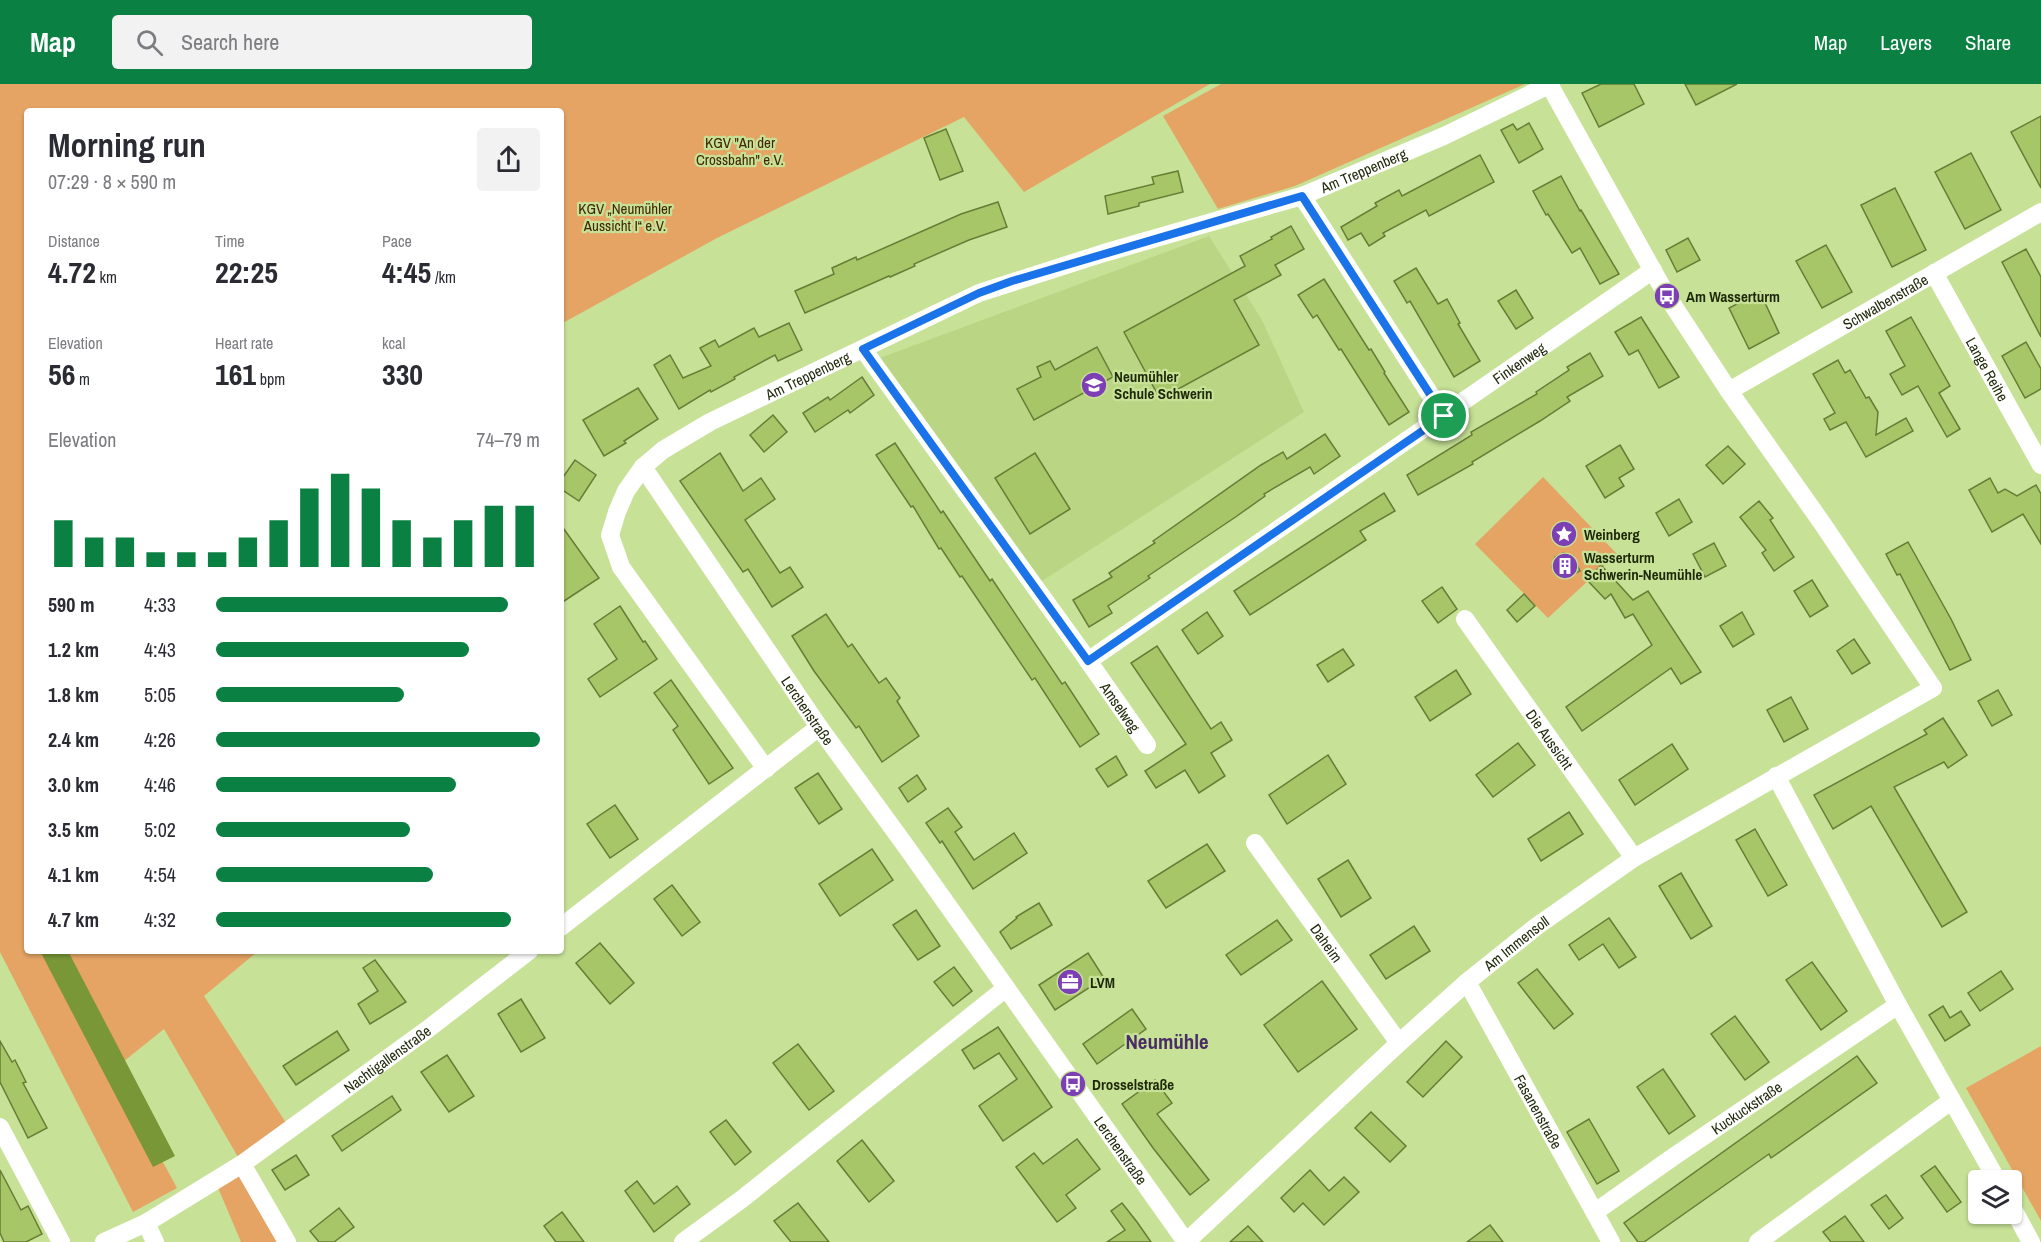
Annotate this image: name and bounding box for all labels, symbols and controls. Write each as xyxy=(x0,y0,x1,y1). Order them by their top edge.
search box xyxy=(112,15,532,69)
text: Map xyxy=(30,23,76,61)
icon: search xyxy=(133,26,166,59)
text: Search here xyxy=(181,27,279,57)
text: Map xyxy=(1814,28,1847,57)
text: Layers xyxy=(1880,28,1932,57)
text: Share xyxy=(1965,28,2011,57)
text: Morning run xyxy=(48,123,206,167)
button: share xyxy=(477,128,540,191)
park label: KGV "An der Crossbahn" e.V. xyxy=(696,132,784,170)
street label: Am Treppenberg xyxy=(1316,142,1410,198)
text: 07:29 · 8 × 590 m xyxy=(48,168,176,195)
park label: KGV „Neumühler Aussicht I“ e.V. xyxy=(578,198,672,236)
text: Distance xyxy=(48,230,100,252)
text: Time xyxy=(215,230,245,252)
text: Pace xyxy=(382,230,412,252)
text: 4.72 xyxy=(48,252,96,292)
text: 22:25 xyxy=(215,252,278,292)
text: 4:45 xyxy=(382,252,431,292)
text: km xyxy=(96,266,117,288)
text: /km xyxy=(431,266,456,288)
street label: Schwalbenstraße xyxy=(1839,269,1932,334)
bus stop icon: Am Wasserturm xyxy=(1652,281,1682,311)
place label: Am Wasserturm xyxy=(1686,286,1780,307)
text: Elevation xyxy=(48,332,103,354)
text: Heart rate xyxy=(215,332,273,354)
text: kcal xyxy=(382,332,405,354)
street label: Lange Reihe xyxy=(1961,333,2014,405)
street label: Finkenweg xyxy=(1488,337,1550,389)
street label: Am Treppenberg xyxy=(761,346,854,405)
text: 56 xyxy=(48,354,75,394)
text: 161 xyxy=(215,354,256,394)
text: 330 xyxy=(382,354,423,394)
place label: Neumühler Schule Schwerin xyxy=(1114,366,1212,404)
text: m xyxy=(75,368,90,390)
text: bpm xyxy=(256,368,285,390)
school or university icon: Neumühler Schule Schwerin xyxy=(1079,370,1109,400)
pin xyxy=(1418,390,1469,441)
icon: arrive xyxy=(1427,399,1460,432)
text: Elevation xyxy=(48,426,116,453)
text: 74–79 m xyxy=(476,426,540,453)
place icon: Weinberg xyxy=(1549,519,1579,549)
place label: Weinberg xyxy=(1584,524,1640,545)
place label: Wasserturm Schwerin-Neumühle xyxy=(1584,547,1702,585)
building icon: Wasserturm Schwerin-Neumühle xyxy=(1550,551,1580,581)
text: 590 m xyxy=(48,591,95,618)
text: 4:33 xyxy=(144,591,176,618)
text: 1.2 km xyxy=(48,636,99,663)
text: 4:43 xyxy=(144,636,176,663)
street label: Lerchenstraße xyxy=(777,672,839,749)
street label: Amselweg xyxy=(1095,677,1145,736)
text: 1.8 km xyxy=(48,681,99,708)
text: 5:05 xyxy=(144,681,176,708)
street label: Die Aussicht xyxy=(1521,705,1579,774)
text: 2.4 km xyxy=(48,726,99,753)
text: 4:26 xyxy=(144,726,176,753)
text: 3.0 km xyxy=(48,771,99,798)
text: 4:46 xyxy=(144,771,176,798)
text: 3.5 km xyxy=(48,816,99,843)
text: 5:02 xyxy=(144,816,176,843)
text: 4.1 km xyxy=(48,861,99,888)
text: 4:54 xyxy=(144,861,176,888)
text: 4.7 km xyxy=(48,906,99,933)
text: 4:32 xyxy=(144,906,176,933)
street label: Am Immensoll xyxy=(1478,910,1553,976)
street label: Daheim xyxy=(1306,919,1348,966)
office icon: LVM xyxy=(1055,967,1085,997)
place label: LVM xyxy=(1090,972,1115,993)
street label: Nachtigallenstraße xyxy=(339,1020,435,1098)
district label: Neumühle xyxy=(1125,1027,1209,1056)
bus stop icon: Drosselstraße xyxy=(1058,1069,1088,1099)
street label: Fasanenstraße xyxy=(1510,1070,1568,1153)
place label: Drosselstraße xyxy=(1092,1074,1174,1095)
street label: Kuckuckstraße xyxy=(1707,1076,1786,1139)
street label: Lerchenstraße xyxy=(1090,1112,1153,1189)
map controls xyxy=(1968,1170,2022,1224)
button: layers xyxy=(1968,1170,2022,1224)

